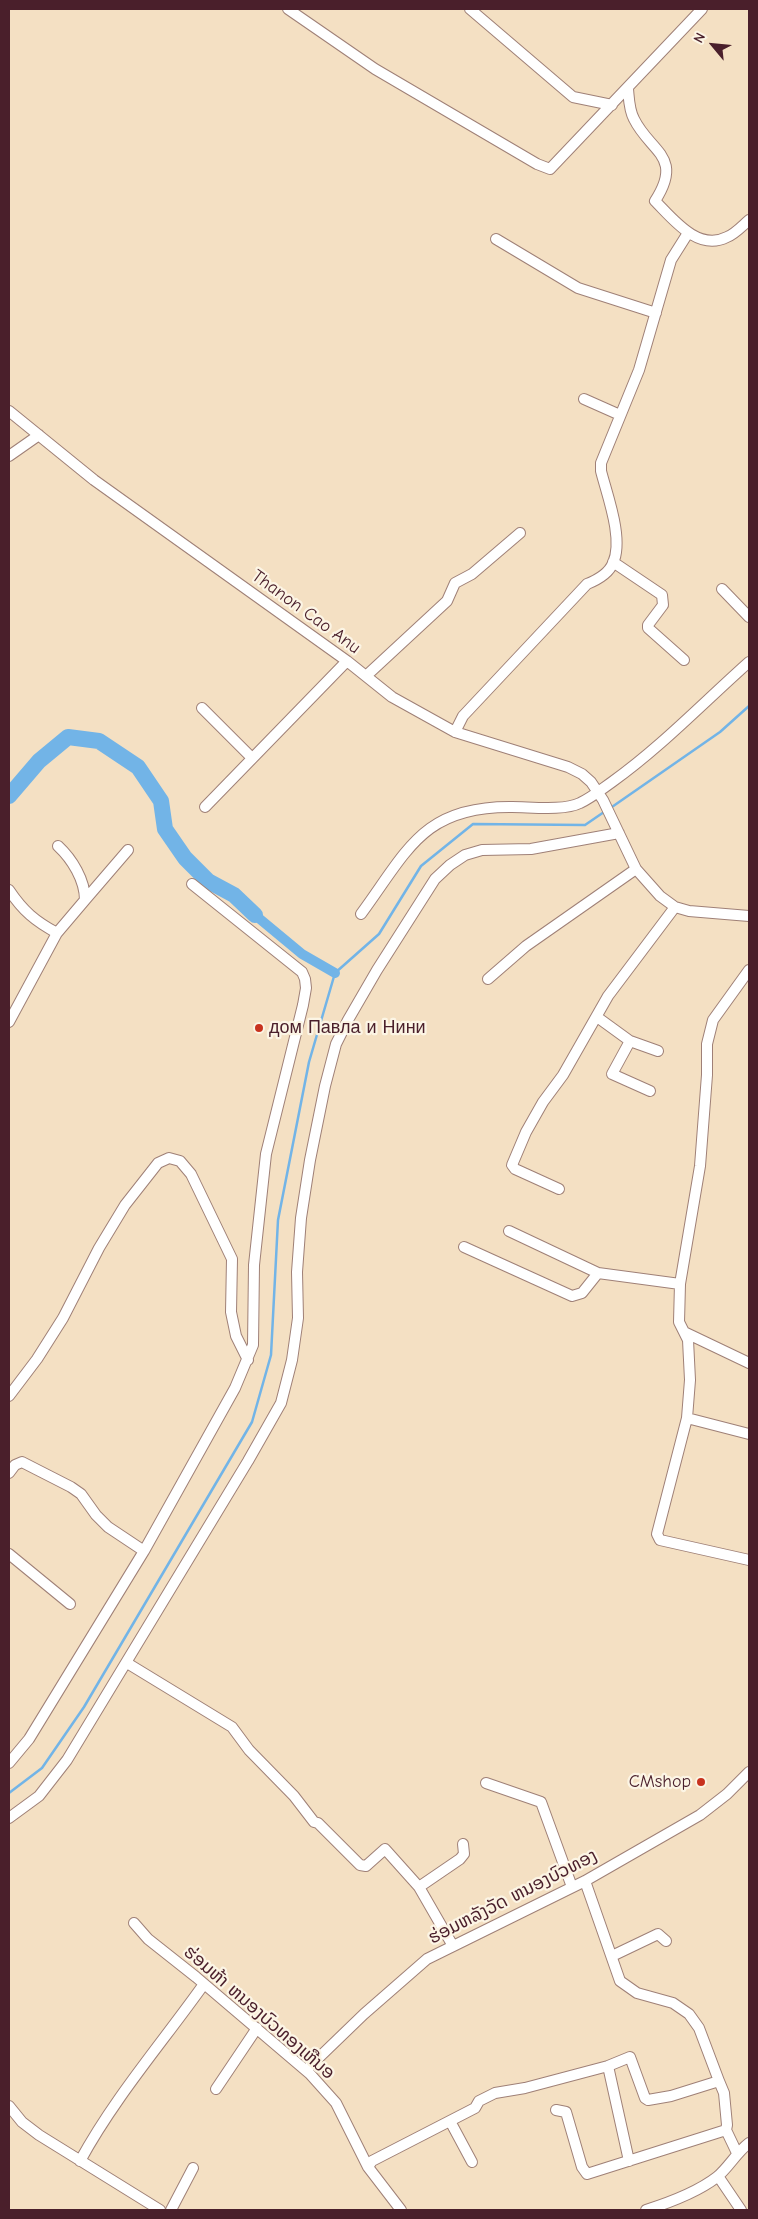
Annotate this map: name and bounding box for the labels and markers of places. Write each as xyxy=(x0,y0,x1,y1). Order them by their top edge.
place label: дом Павла и Нини xyxy=(269,1017,426,1039)
marker: дом Павла и Нини xyxy=(253,1022,265,1034)
place label: CMshop xyxy=(629,1771,691,1793)
marker: CMshop xyxy=(695,1776,707,1788)

